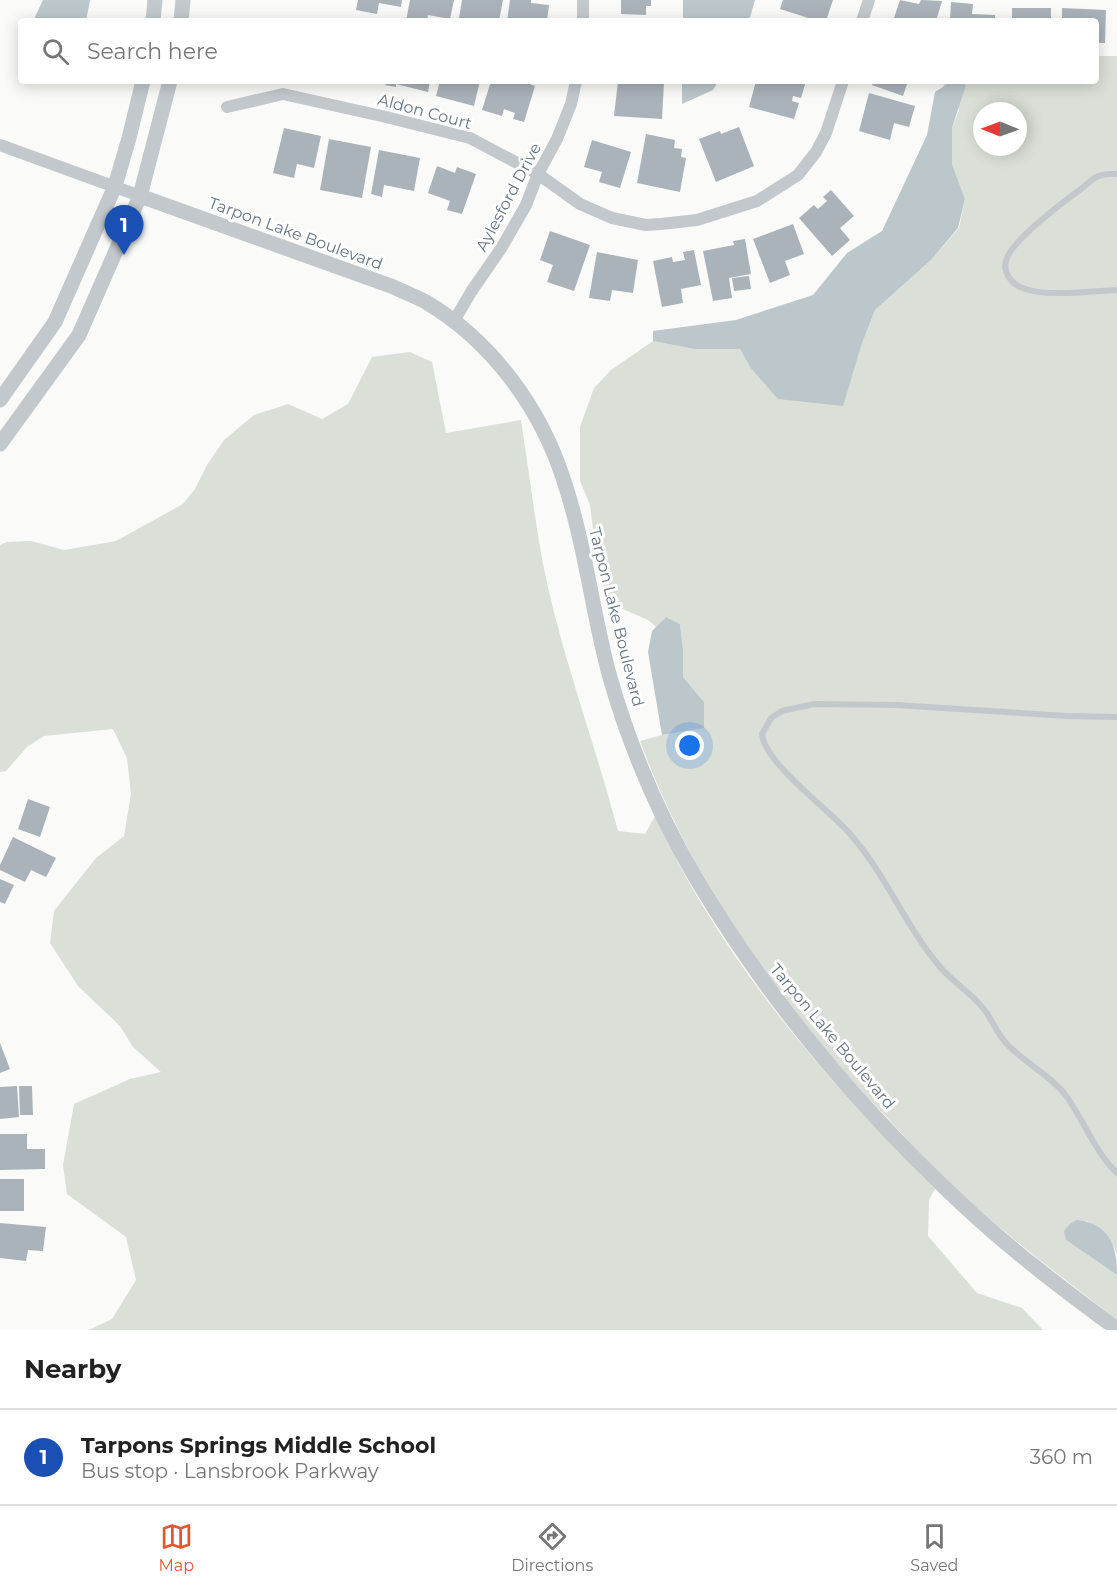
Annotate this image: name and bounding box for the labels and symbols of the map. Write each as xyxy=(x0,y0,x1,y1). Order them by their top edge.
street label: Aldon Court xyxy=(376,90,474,133)
north arrow xyxy=(973,102,1027,156)
street label: Aylesford Drive xyxy=(472,140,545,255)
street label: Tarpon Lake Boulevard xyxy=(206,193,385,274)
pin: 1 xyxy=(104,206,144,255)
street label: Tarpon Lake Boulevard xyxy=(585,526,648,709)
your location xyxy=(675,731,704,760)
street label: Tarpon Lake Boulevard xyxy=(766,960,899,1113)

